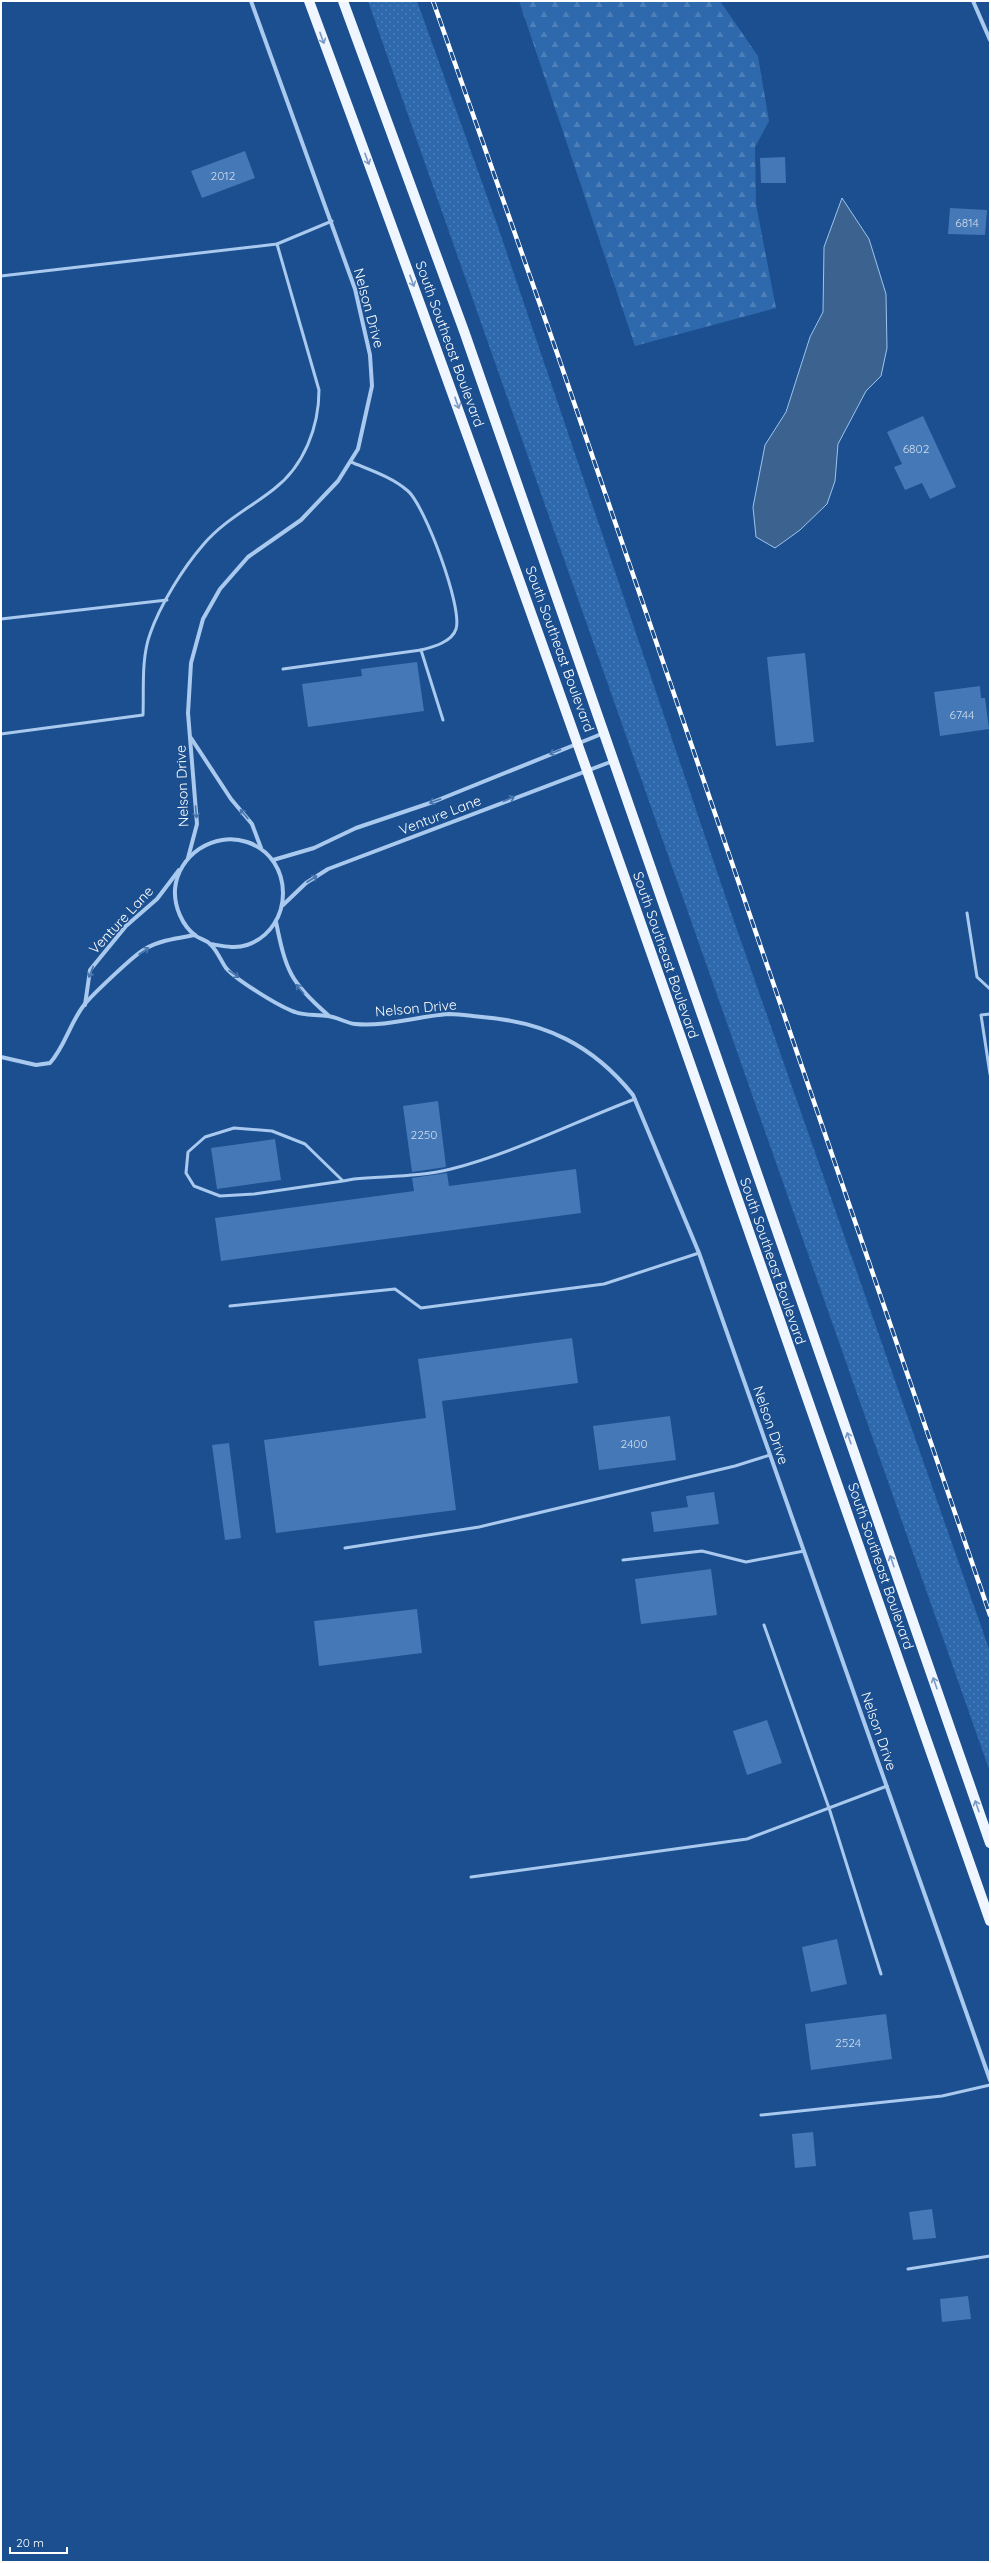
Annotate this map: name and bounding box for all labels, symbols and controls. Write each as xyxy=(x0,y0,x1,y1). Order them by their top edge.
one-way arrow xyxy=(319,31,327,43)
one-way arrow xyxy=(364,153,372,165)
house number: 2012 xyxy=(211,168,236,183)
house number: 6814 xyxy=(955,215,979,230)
street label: South Southeast Boulevard xyxy=(412,259,488,429)
street label: Nelson Drive xyxy=(350,266,388,350)
one-way arrow xyxy=(409,275,417,287)
one-way arrow xyxy=(454,397,461,410)
house number: 6802 xyxy=(903,441,930,456)
street label: South Southeast Boulevard xyxy=(522,564,598,734)
house number: 6744 xyxy=(950,707,974,722)
street label: Nelson Drive xyxy=(172,745,192,827)
one-way arrow xyxy=(550,749,562,757)
street label: Venture Lane xyxy=(396,791,484,839)
one-way arrow xyxy=(503,795,515,802)
one-way arrow xyxy=(428,798,441,805)
one-way arrow xyxy=(192,805,199,818)
one-way arrow xyxy=(239,809,248,819)
street label: South Southeast Boulevard xyxy=(629,869,703,1041)
one-way arrow xyxy=(306,875,317,883)
street label: Venture Lane xyxy=(85,882,157,958)
one-way arrow xyxy=(139,946,150,955)
one-way arrow xyxy=(87,965,95,977)
one-way arrow xyxy=(228,970,239,978)
one-way arrow xyxy=(296,983,304,994)
street label: Nelson Drive xyxy=(374,995,458,1021)
house number: 2250 xyxy=(411,1127,437,1142)
street label: South Southeast Boulevard xyxy=(736,1175,810,1347)
street label: Nelson Drive xyxy=(749,1383,793,1467)
one-way arrow xyxy=(845,1432,853,1444)
house number: 2400 xyxy=(620,1436,648,1451)
street label: South Southeast Boulevard xyxy=(844,1480,918,1652)
one-way arrow xyxy=(888,1554,895,1567)
one-way arrow xyxy=(930,1678,938,1690)
street label: Nelson Drive xyxy=(857,1689,901,1773)
one-way arrow xyxy=(973,1801,981,1813)
house number: 2524 xyxy=(835,2035,861,2050)
scale bar xyxy=(10,2529,67,2555)
text: 20 m xyxy=(16,2535,44,2550)

